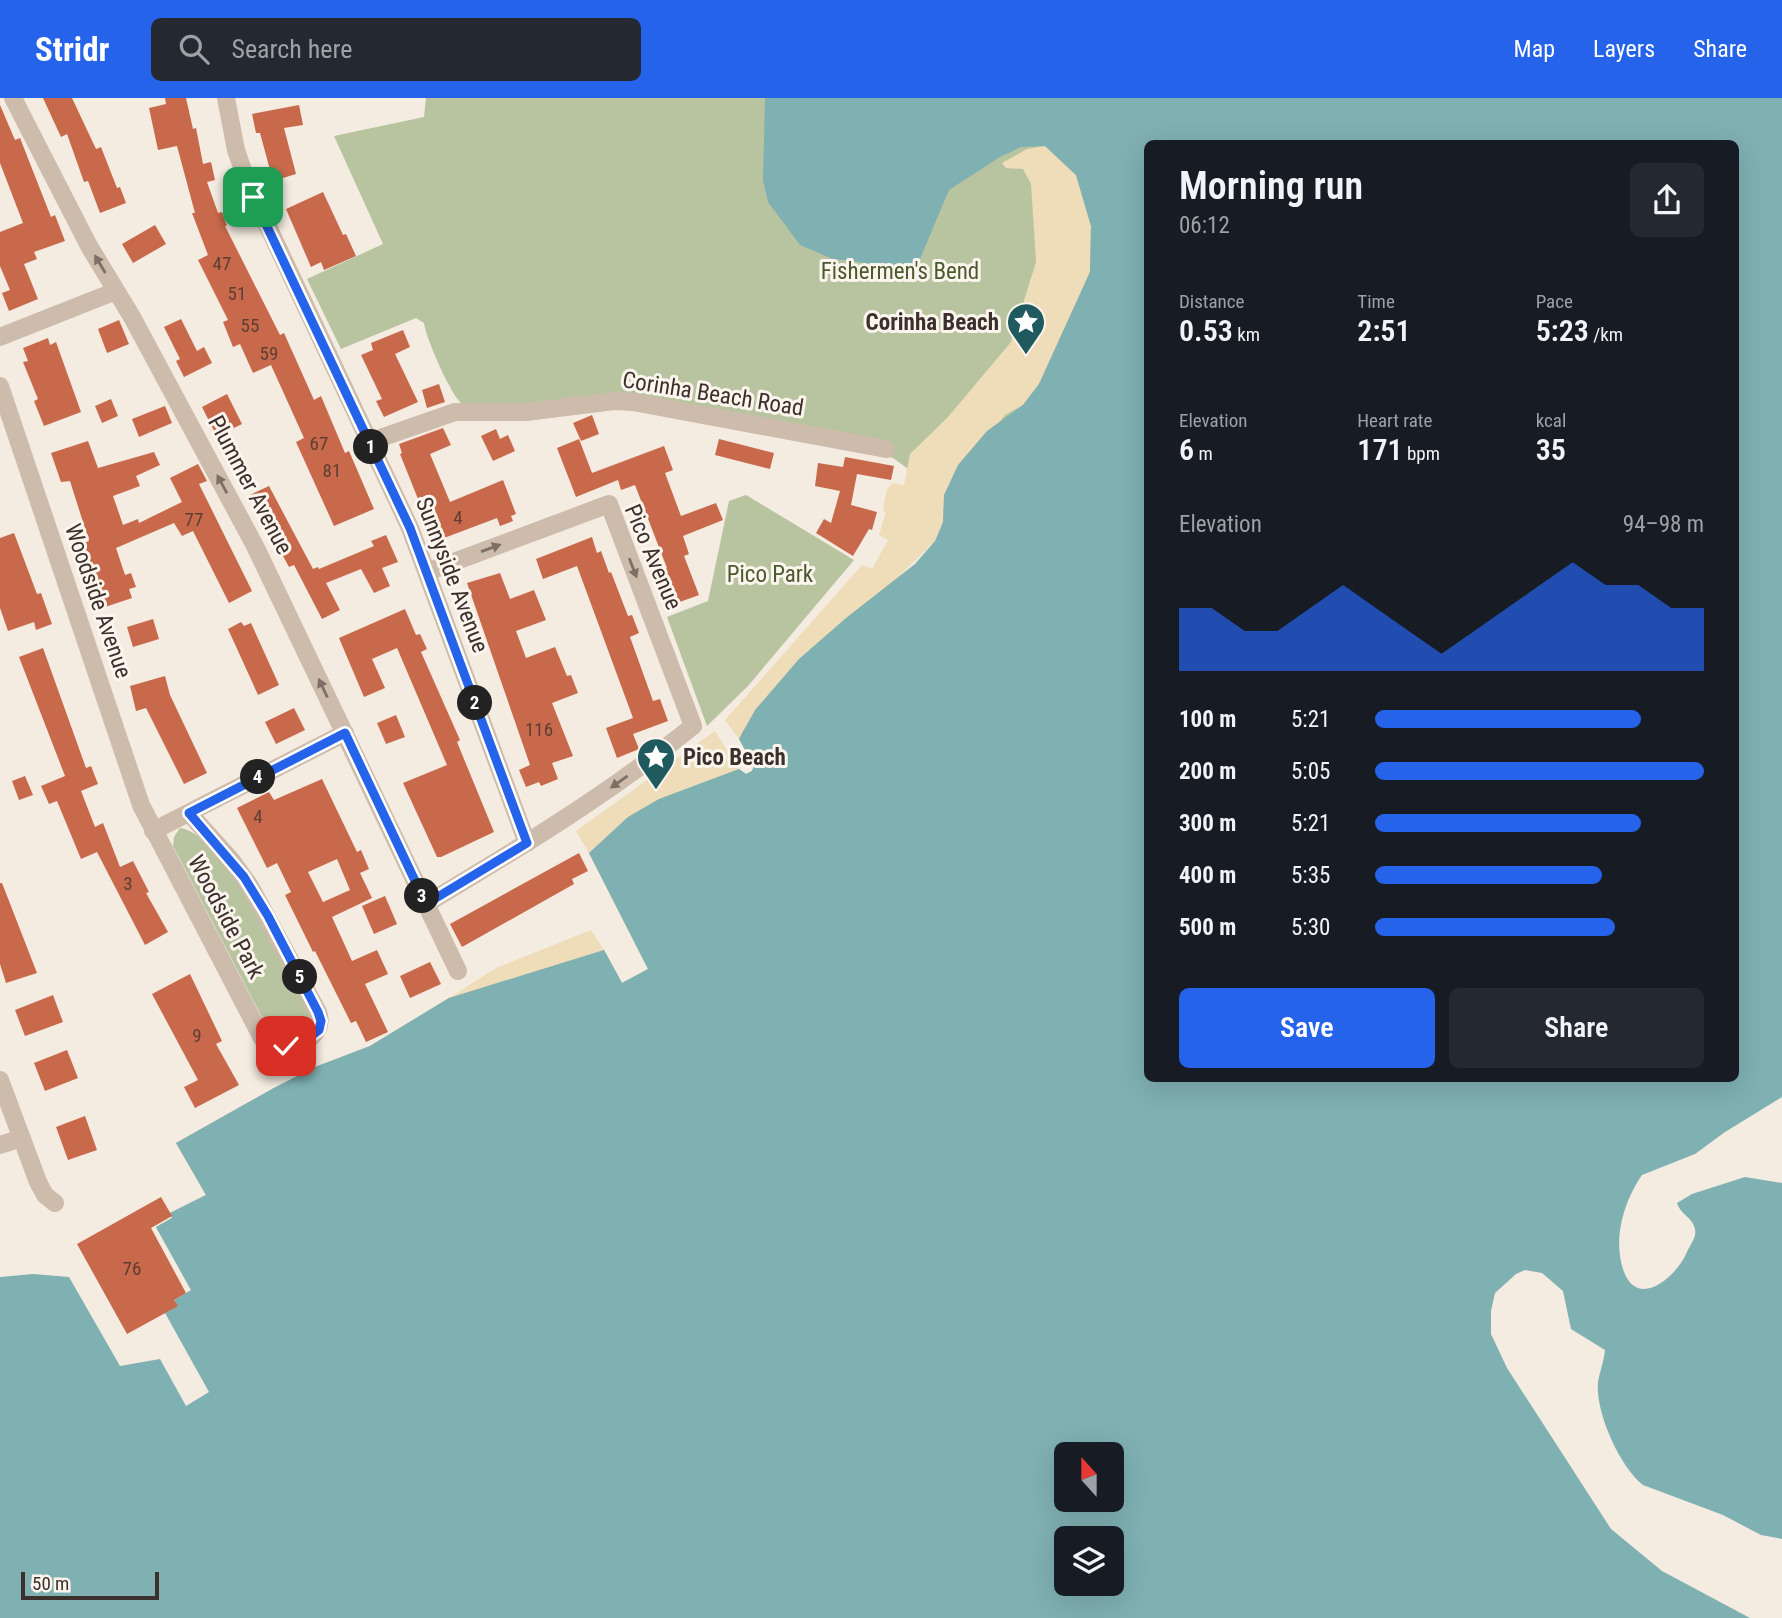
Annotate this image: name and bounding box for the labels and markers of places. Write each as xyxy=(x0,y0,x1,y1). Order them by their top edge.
pin xyxy=(223,167,283,227)
place icon: Corinha Beach xyxy=(1005,301,1047,356)
place label: Corinha Beach xyxy=(866,309,999,336)
pin: 1 xyxy=(354,430,388,464)
pin: 2 xyxy=(458,686,492,720)
place icon: Pico Beach xyxy=(635,736,677,791)
place label: Pico Beach xyxy=(683,744,786,771)
pin: 4 xyxy=(240,760,276,794)
pin: 3 xyxy=(404,878,440,914)
pin: 5 xyxy=(282,960,318,994)
pin xyxy=(256,1016,316,1076)

